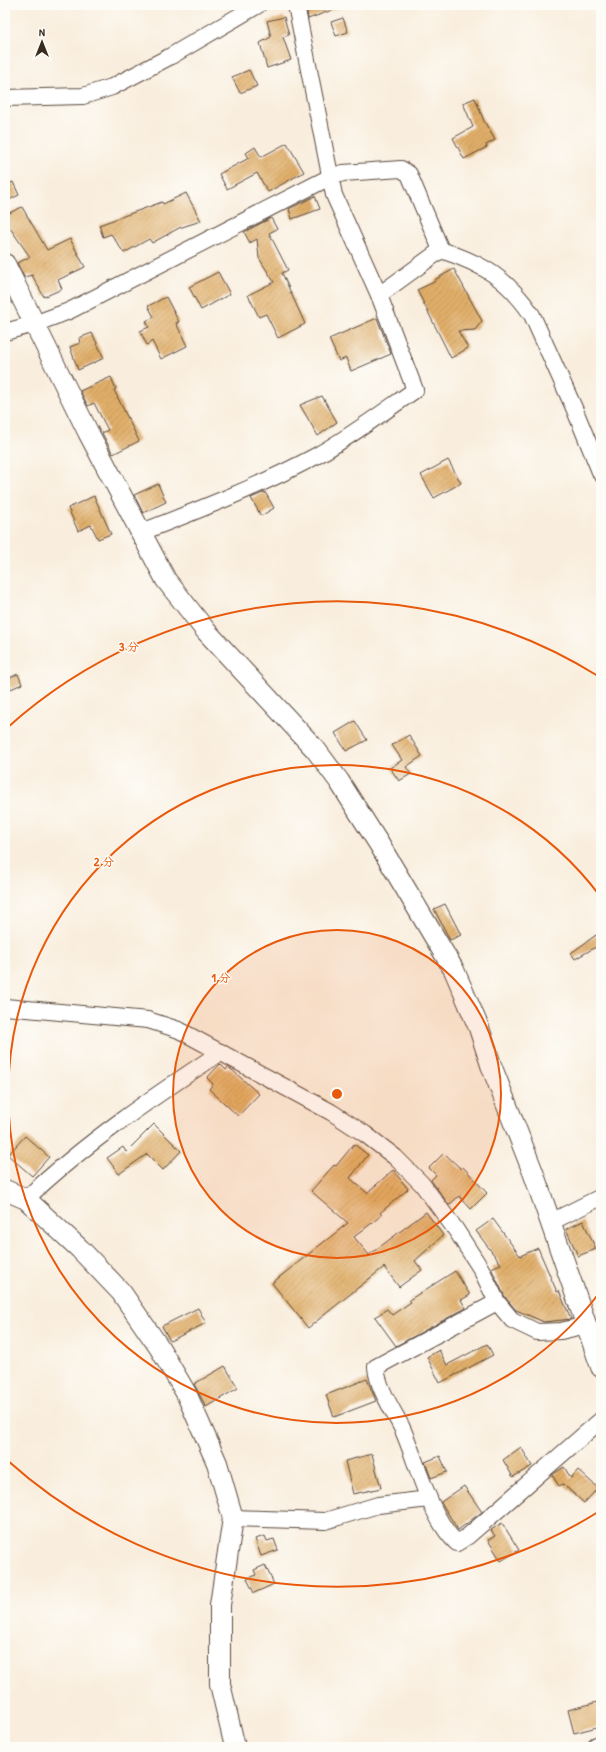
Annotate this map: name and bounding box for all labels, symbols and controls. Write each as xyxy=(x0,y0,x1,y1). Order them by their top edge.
north arrow xyxy=(22,22,62,62)
text: N xyxy=(39,25,45,39)
text: 3 分 xyxy=(119,638,139,655)
text: 2 分 xyxy=(94,853,114,870)
text: 1 分 xyxy=(211,969,231,986)
centre of rings xyxy=(330,1087,344,1101)

